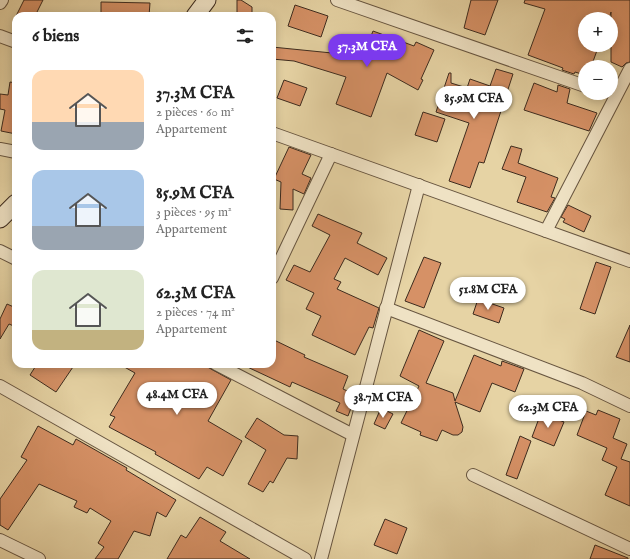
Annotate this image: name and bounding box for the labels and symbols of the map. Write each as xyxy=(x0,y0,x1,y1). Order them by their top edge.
pin: 37.3M CFA xyxy=(321,34,413,68)
pin: 85.9M CFA xyxy=(428,86,520,120)
pin: 51.8M CFA xyxy=(442,277,534,311)
pin: 48.4M CFA xyxy=(131,382,223,416)
pin: 38.7M CFA xyxy=(337,385,429,419)
pin: 62.3M CFA xyxy=(502,395,594,429)

